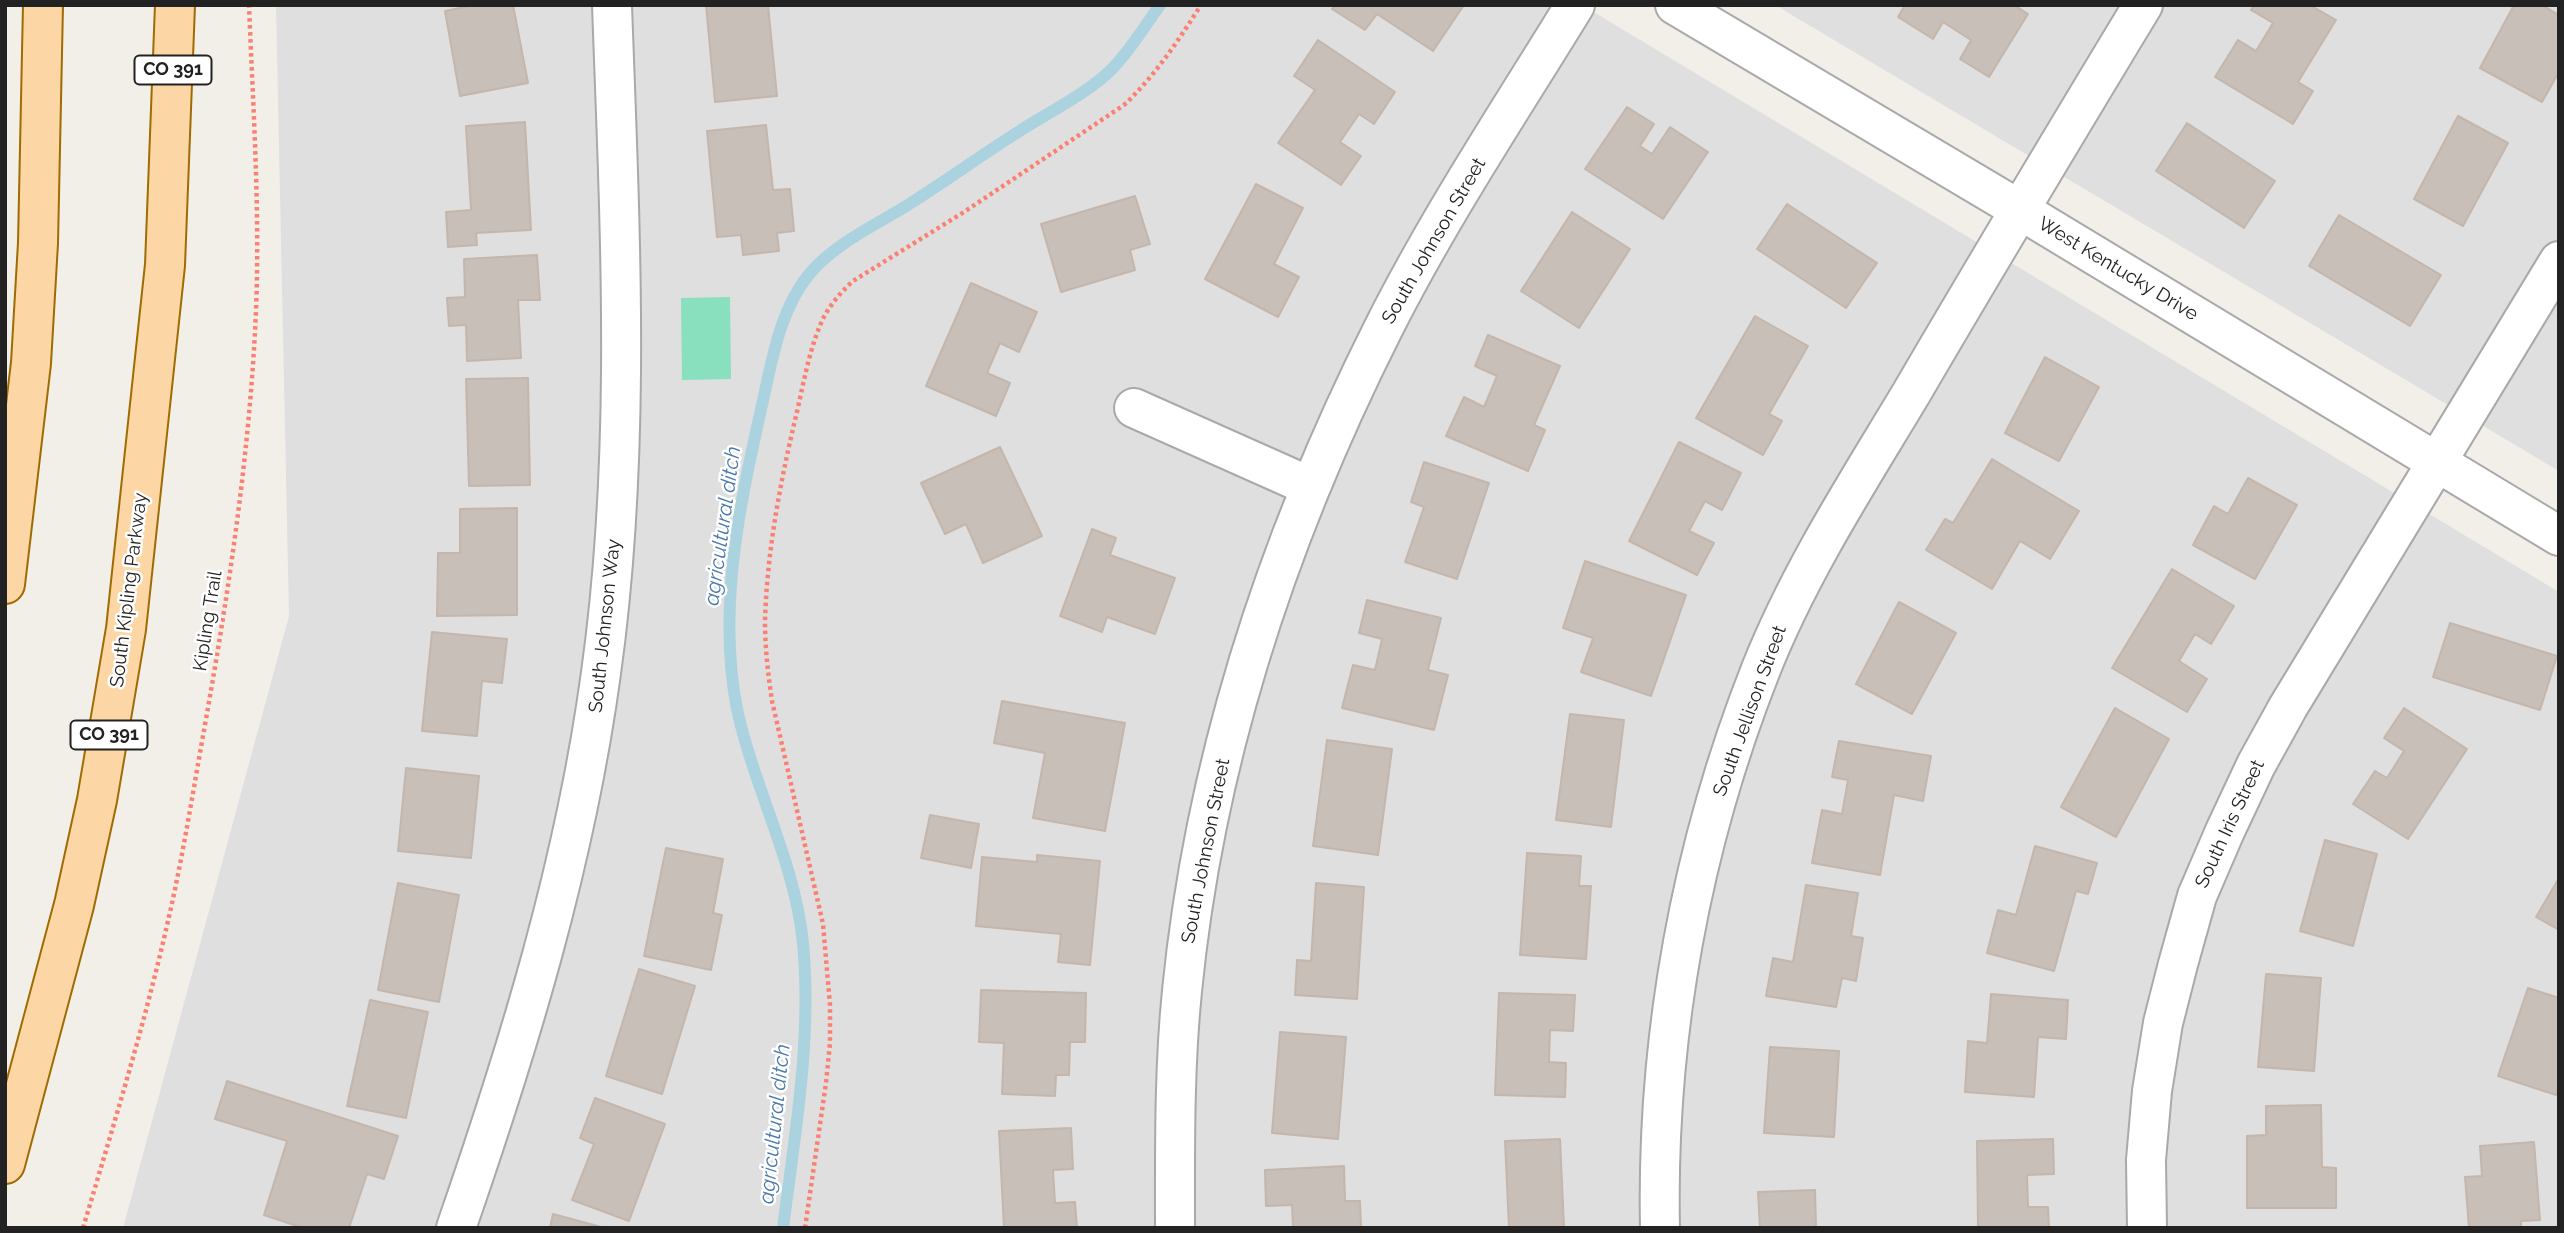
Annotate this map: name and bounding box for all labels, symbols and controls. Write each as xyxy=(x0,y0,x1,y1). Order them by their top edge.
road number: CO 391 xyxy=(134,56,212,84)
street label: South Johnson Street xyxy=(1377,154,1491,328)
street label: West Kentucky Drive xyxy=(2034,212,2202,326)
water label: agricultural ditch xyxy=(699,445,747,607)
street label: South Kipling Parkway xyxy=(106,491,152,689)
street label: South Johnson Way xyxy=(585,538,625,714)
street label: Kipling Trail xyxy=(189,569,227,673)
street label: South Jellison Street xyxy=(1708,622,1792,800)
road number: CO 391 xyxy=(70,720,148,750)
street label: South Iris Street xyxy=(2190,756,2270,892)
street label: South Johnson Street xyxy=(1177,757,1235,945)
water label: agricultural ditch xyxy=(754,1043,796,1205)

